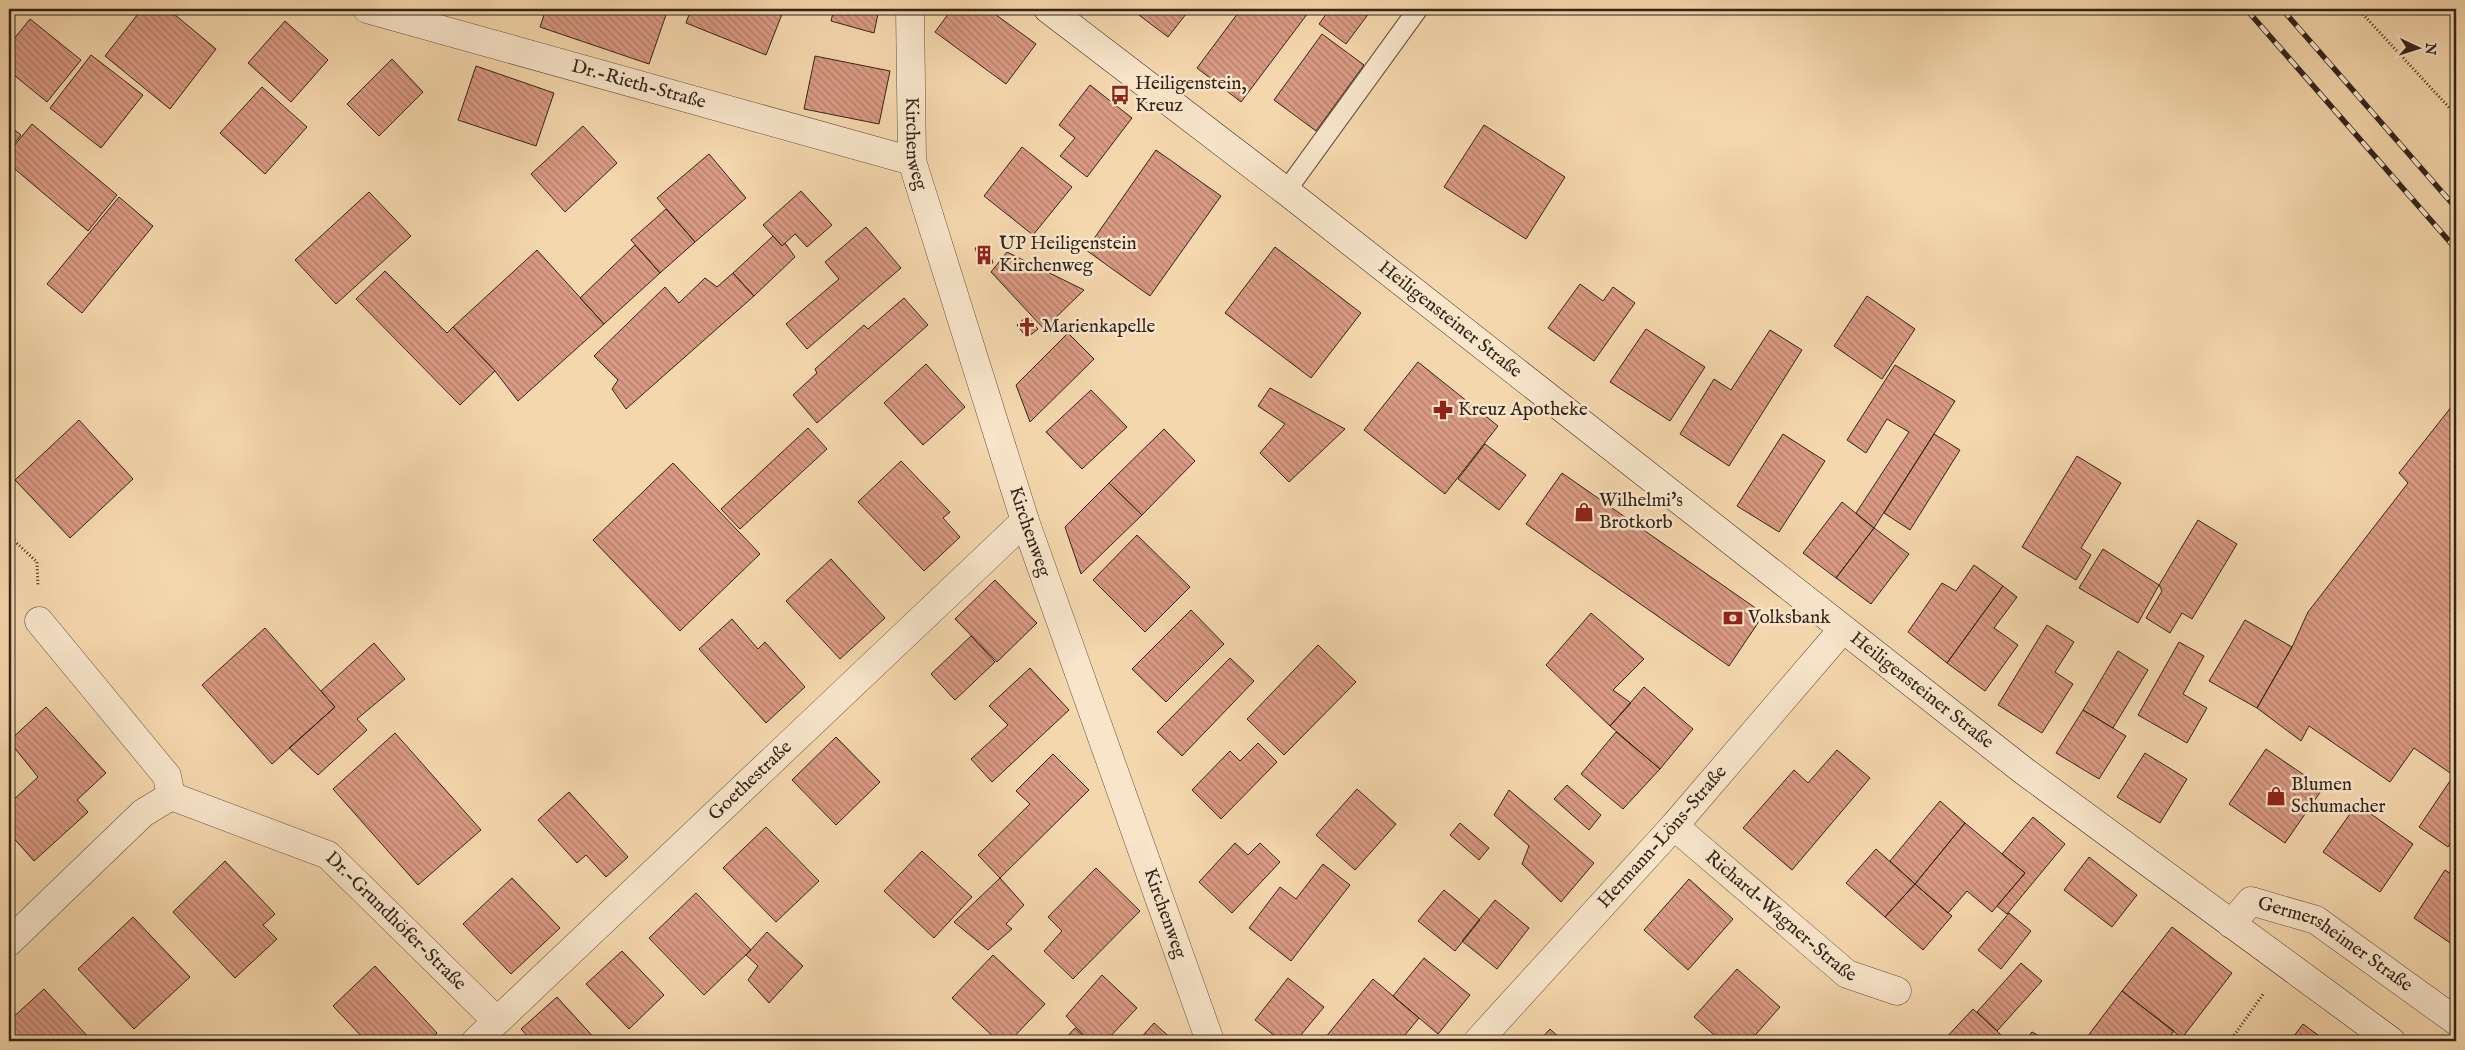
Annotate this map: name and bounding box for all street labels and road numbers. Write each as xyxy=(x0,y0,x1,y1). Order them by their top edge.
street label: Dr.-Rieth-Straße xyxy=(569,55,709,115)
street label: Kirchenweg xyxy=(899,97,933,194)
street label: Heiligensteiner Straße xyxy=(1373,256,1527,384)
street label: Kirchenweg xyxy=(1003,484,1056,581)
street label: Heiligensteiner Straße xyxy=(1845,627,1999,755)
street label: Goethestraße xyxy=(704,736,797,826)
street label: Hermann-Löns-Straße xyxy=(1593,761,1733,914)
street label: Richard-Wagner-Straße xyxy=(1700,845,1859,988)
street label: Dr.-Grundhöfer-Straße xyxy=(320,847,471,996)
street label: Kirchenweg xyxy=(1138,865,1192,963)
street label: Germersheimer Straße xyxy=(2255,892,2417,998)

